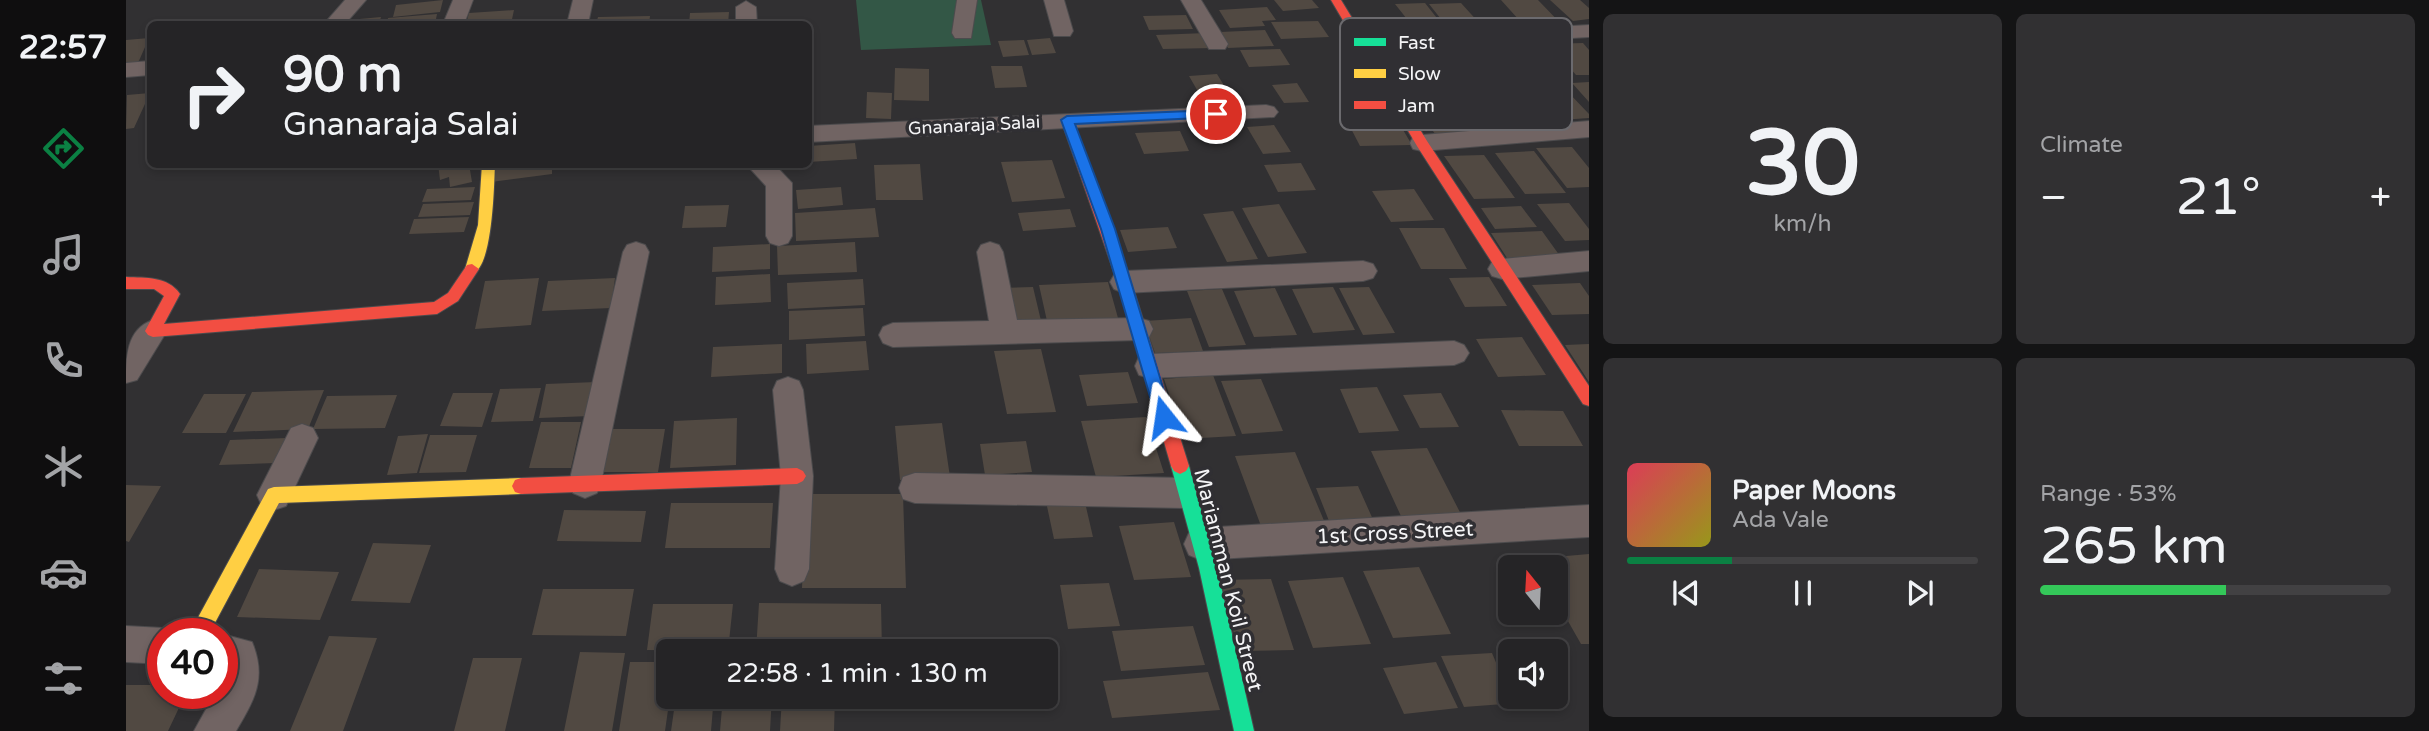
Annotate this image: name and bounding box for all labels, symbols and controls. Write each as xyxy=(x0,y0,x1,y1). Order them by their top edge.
legend xyxy=(1340,18,1572,130)
text: 22:57 xyxy=(19,29,107,67)
text: Fast xyxy=(1398,32,1435,54)
text: 90 m xyxy=(283,46,402,105)
icon: right xyxy=(168,49,259,140)
text: Slow xyxy=(1398,63,1441,85)
pin xyxy=(1186,84,1246,144)
icon: arrive xyxy=(1197,95,1235,133)
text: Jam xyxy=(1398,95,1435,117)
text: Gnanaraja Salai xyxy=(283,106,518,144)
text: 30 xyxy=(1745,109,1860,219)
street label: Gnanaraja Salai xyxy=(907,111,1041,139)
icon: directions xyxy=(39,124,88,173)
text: Climate xyxy=(2040,131,2123,159)
text: 21° xyxy=(2176,166,2261,229)
text: − xyxy=(2040,175,2067,221)
text: + xyxy=(2370,175,2391,221)
text: km/h xyxy=(1774,210,1831,238)
icon: music xyxy=(39,230,88,279)
icon: phone xyxy=(39,336,88,385)
position arrow xyxy=(1127,380,1201,454)
icon: climate xyxy=(39,442,88,491)
street label: Mariamman Koil Street xyxy=(1188,466,1268,694)
text: Paper Moons xyxy=(1732,475,1896,506)
text: Range · 53% xyxy=(2040,480,2176,508)
text: Ada Vale xyxy=(1732,506,1829,534)
text: 265 km xyxy=(2040,515,2228,578)
street label: 1st Cross Street xyxy=(1316,516,1474,550)
icon: car xyxy=(39,548,88,597)
north arrow xyxy=(1498,555,1568,625)
map controls xyxy=(1498,555,1568,709)
icon: previous xyxy=(1667,574,1705,612)
icon: pause xyxy=(1784,574,1822,612)
icon: next xyxy=(1901,574,1939,612)
speed limit sign: 40 xyxy=(147,618,238,709)
button: sound xyxy=(1498,639,1568,709)
icon: filters xyxy=(39,654,88,703)
text: 22:58 · 1 min · 130 m xyxy=(726,658,988,689)

